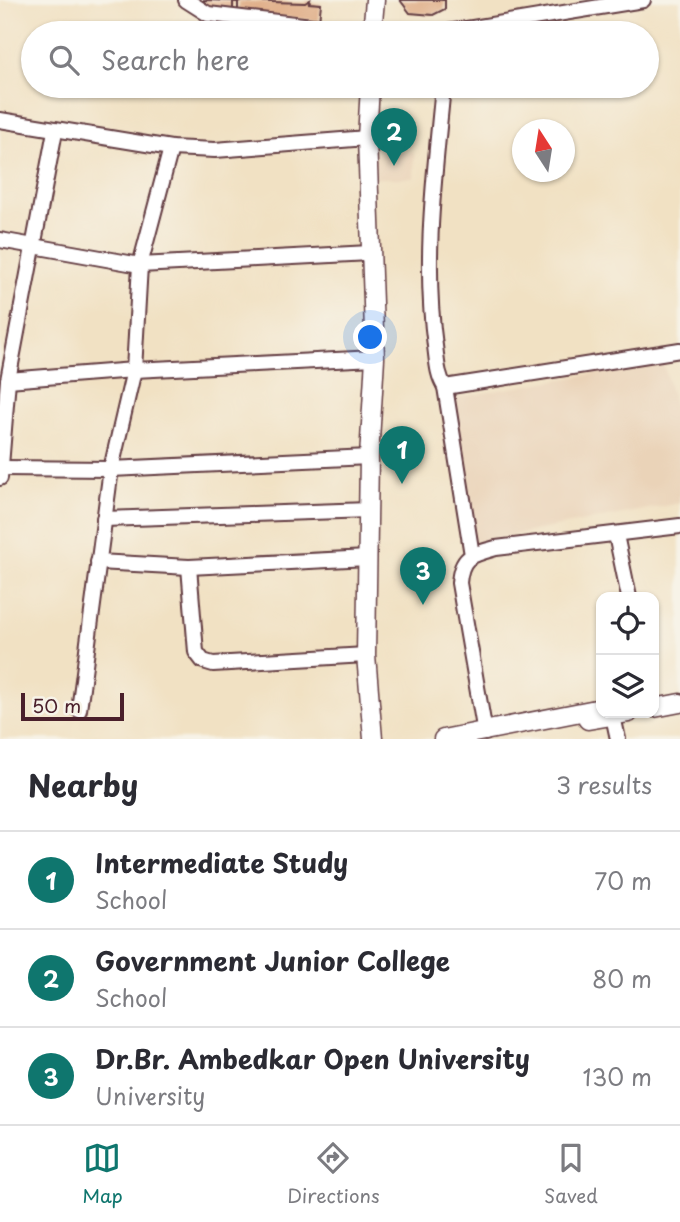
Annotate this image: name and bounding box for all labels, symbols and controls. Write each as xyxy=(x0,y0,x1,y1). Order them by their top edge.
search box xyxy=(21,21,659,98)
text: Search here xyxy=(101,40,250,79)
icon: search xyxy=(45,41,83,79)
pin: 2 xyxy=(371,108,417,166)
north arrow xyxy=(512,119,575,182)
your location xyxy=(353,320,387,354)
pin: 1 xyxy=(379,426,425,484)
pin: 3 xyxy=(400,547,446,605)
map controls xyxy=(596,592,659,718)
button: locate xyxy=(596,592,659,655)
button: layers xyxy=(596,655,659,718)
scale bar xyxy=(21,690,124,722)
text: 50 m xyxy=(32,691,81,719)
text: Nearby xyxy=(28,762,138,807)
text: 3 results xyxy=(556,767,652,802)
text: Intermediate Study xyxy=(95,843,348,882)
text: 1 xyxy=(46,863,57,898)
text: 70 m xyxy=(594,863,652,898)
text: School xyxy=(95,882,167,917)
text: Government Junior College xyxy=(95,941,450,980)
text: 2 xyxy=(43,961,59,996)
text: 80 m xyxy=(592,961,652,996)
text: School xyxy=(95,980,167,1015)
text: Dr.Br. Ambedkar Open University xyxy=(95,1039,530,1078)
text: 3 xyxy=(43,1059,59,1094)
text: 130 m xyxy=(582,1059,652,1094)
text: University xyxy=(95,1078,205,1113)
tab: Map xyxy=(82,1139,123,1209)
tab: Directions xyxy=(287,1139,380,1209)
tab: Saved xyxy=(544,1139,598,1209)

